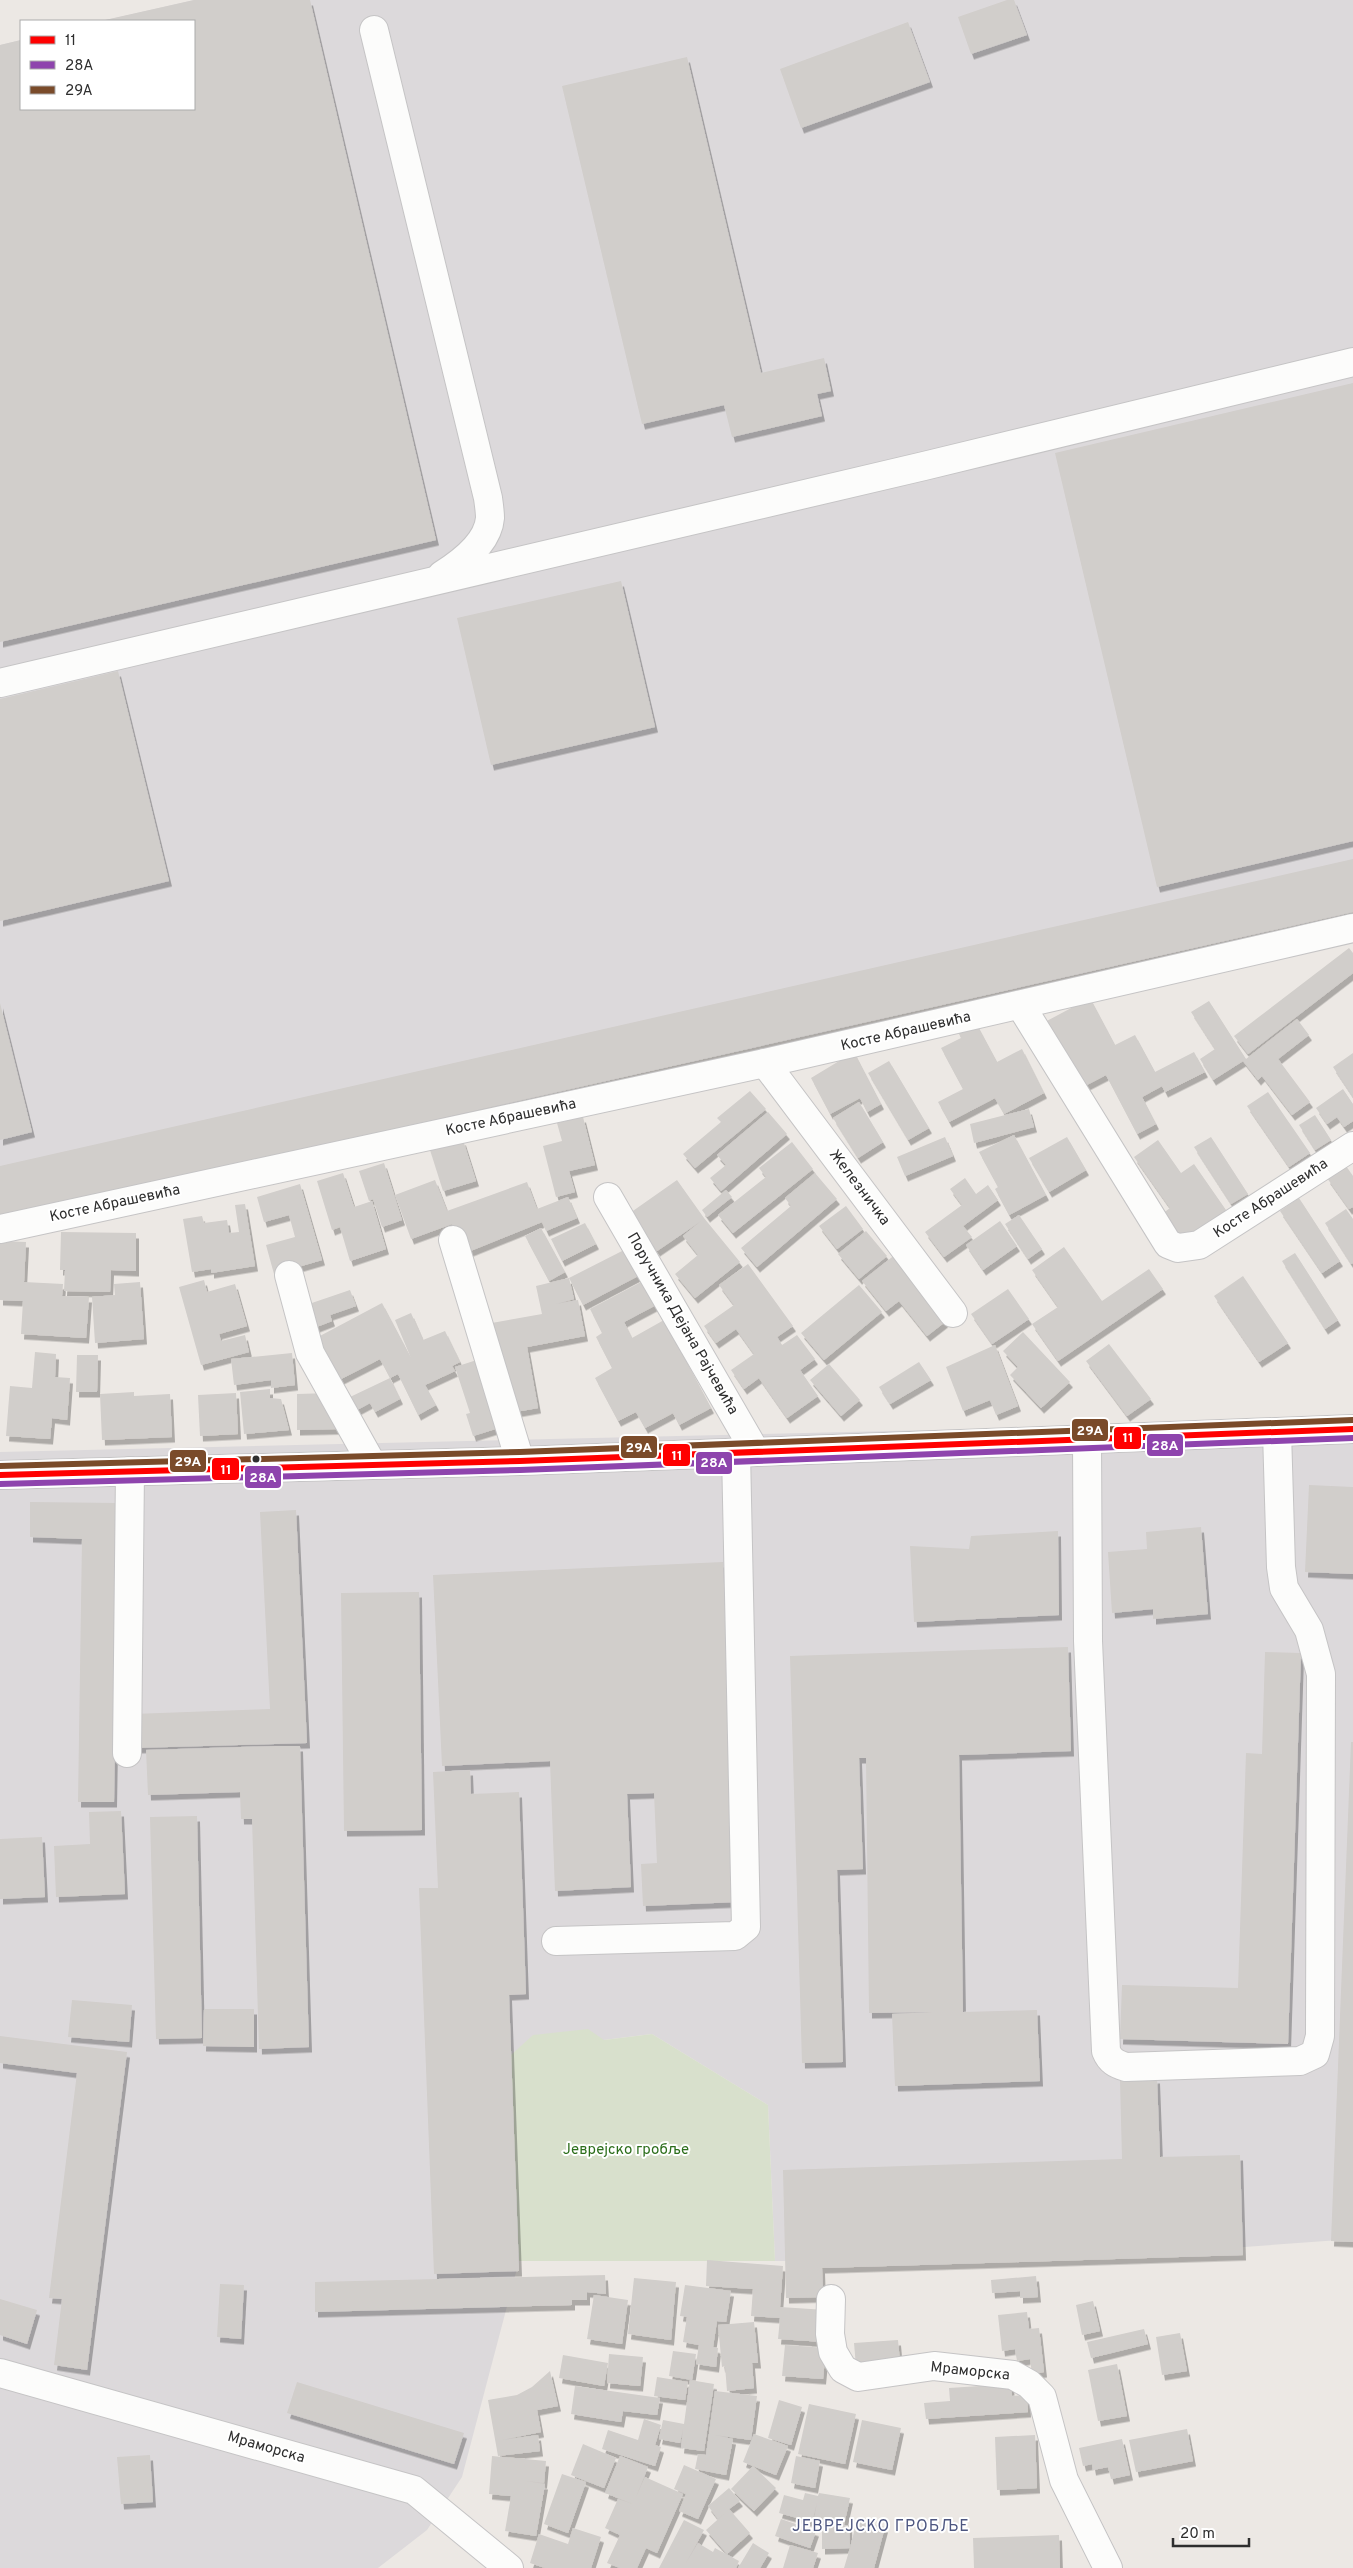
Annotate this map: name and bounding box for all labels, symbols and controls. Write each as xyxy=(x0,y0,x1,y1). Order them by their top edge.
legend xyxy=(20,20,195,110)
text: 11 xyxy=(65,32,76,51)
text: 28А xyxy=(65,57,93,76)
text: 29А xyxy=(65,82,93,101)
street label: Косте Абрашевића xyxy=(839,1008,973,1056)
street label: Косте Абрашевића xyxy=(444,1095,578,1141)
street label: Железничка xyxy=(824,1146,894,1230)
street label: Косте Абрашевића xyxy=(1210,1155,1332,1243)
street label: Косте Абрашевића xyxy=(48,1181,182,1227)
street label: Поручника Дејана Рајчевића xyxy=(622,1230,742,1418)
line badge: 29А xyxy=(1071,1418,1109,1442)
text: 29А xyxy=(1077,1423,1103,1440)
line badge: 11 xyxy=(1113,1426,1142,1450)
text: 11 xyxy=(1122,1430,1134,1447)
line badge: 28А xyxy=(1146,1433,1184,1457)
line badge: 29А xyxy=(620,1435,658,1459)
text: 28А xyxy=(1151,1438,1179,1455)
text: 29А xyxy=(626,1440,652,1457)
line badge: 11 xyxy=(662,1443,691,1467)
text: 11 xyxy=(671,1448,683,1465)
line badge: 29А xyxy=(169,1449,207,1473)
line badge: 28А xyxy=(695,1451,733,1475)
text: 29А xyxy=(175,1454,201,1471)
unlabelled marker xyxy=(251,1454,261,1464)
text: 28А xyxy=(700,1455,728,1472)
line badge: 11 xyxy=(211,1457,240,1481)
text: 11 xyxy=(220,1462,232,1479)
line badge: 28А xyxy=(244,1465,282,1489)
text: 28А xyxy=(249,1470,277,1487)
park label: Јеврејско гробље xyxy=(563,2141,689,2160)
street label: Мраморска xyxy=(929,2358,1011,2386)
street label: Мраморска xyxy=(225,2428,307,2468)
scale bar xyxy=(1173,2516,1249,2548)
district label: ЈЕВРЕЈСКО ГРОБЉЕ xyxy=(792,2517,970,2537)
text: 20 m xyxy=(1180,2525,1215,2544)

